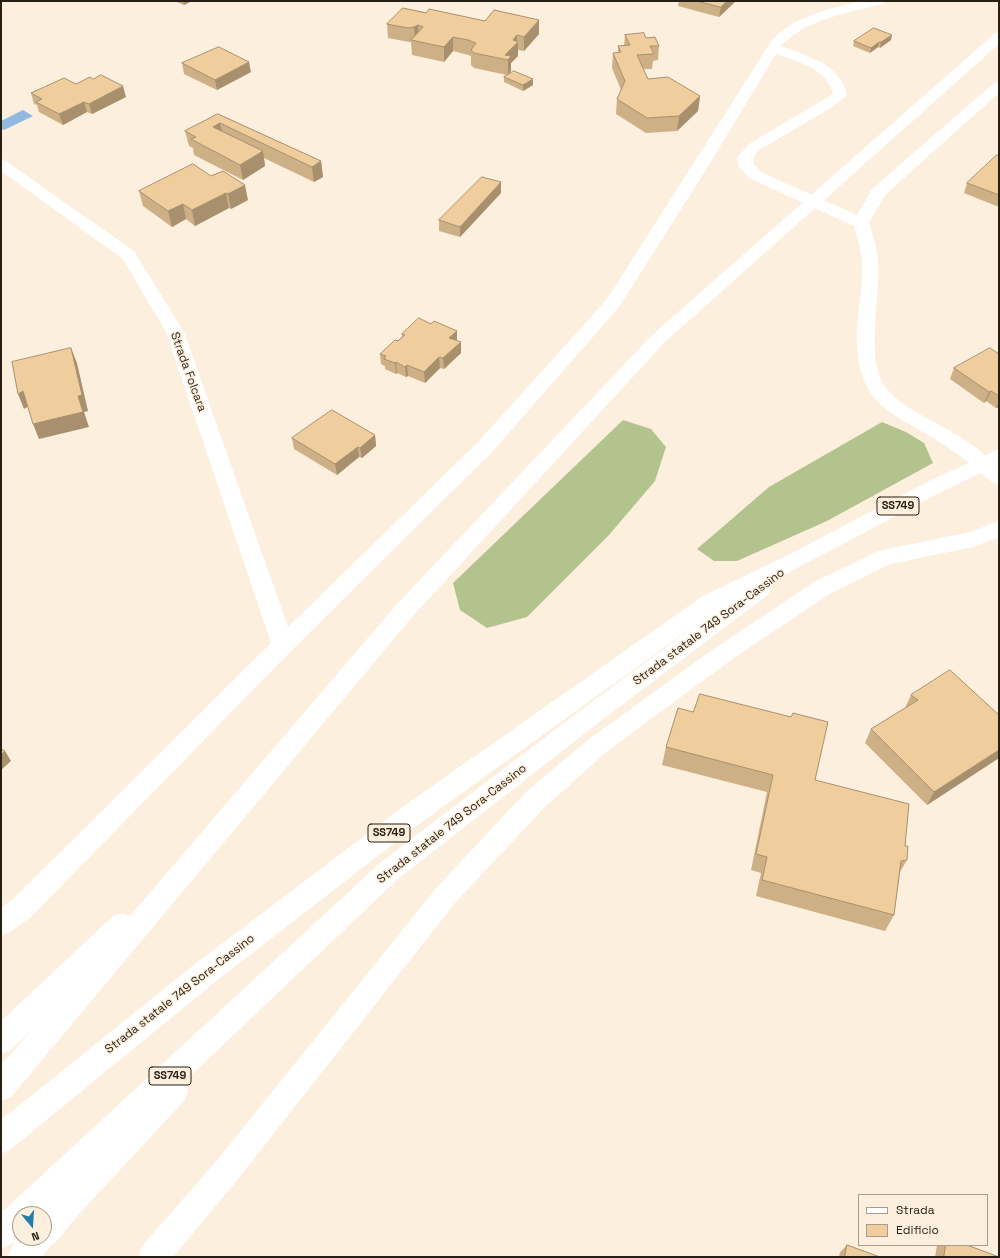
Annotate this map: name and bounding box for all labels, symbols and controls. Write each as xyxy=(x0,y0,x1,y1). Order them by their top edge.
street label: Strada Folcara xyxy=(167,330,209,414)
road number: SS749 xyxy=(877,497,919,515)
street label: Strada statale 749 Sora-Cassino xyxy=(631,565,787,689)
street label: Strada statale 749 Sora-Cassino xyxy=(374,761,530,887)
road number: SS749 xyxy=(368,824,410,842)
street label: Strada statale 749 Sora-Cassino xyxy=(102,931,258,1057)
road number: SS749 xyxy=(149,1067,191,1085)
legend xyxy=(858,1194,988,1246)
text: Strada xyxy=(896,1202,935,1218)
north arrow xyxy=(12,1206,52,1246)
text: Edificio xyxy=(896,1222,939,1238)
text: N xyxy=(30,1229,41,1244)

